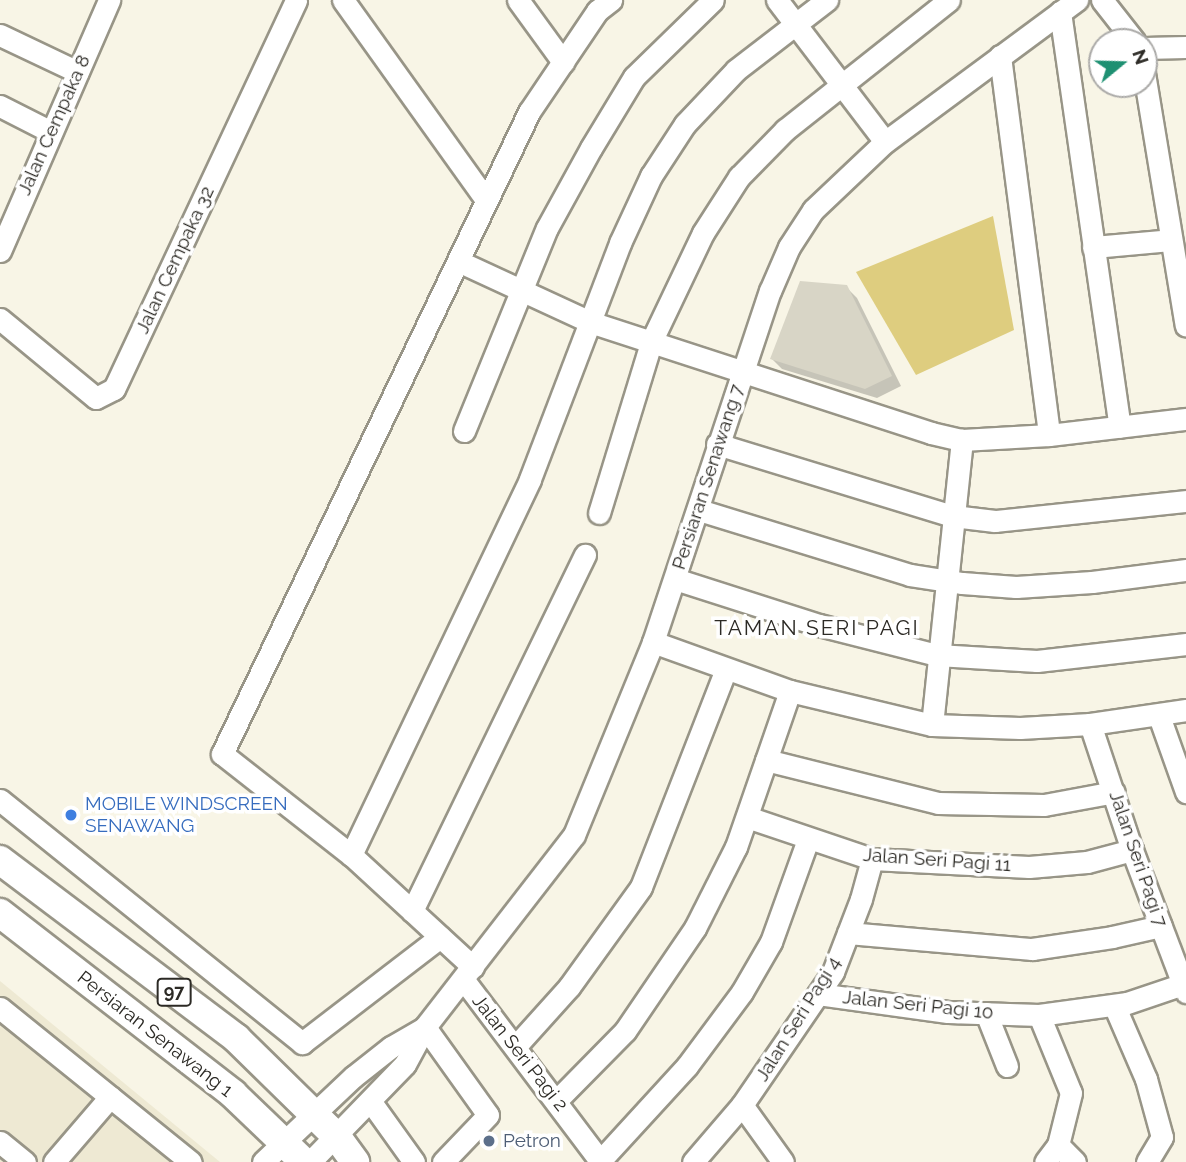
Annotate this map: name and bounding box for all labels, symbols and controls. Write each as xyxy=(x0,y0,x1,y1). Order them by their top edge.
north arrow xyxy=(1088,28,1158,98)
text: N xyxy=(1128,46,1154,67)
street label: Jalan Cempaka 8 xyxy=(13,51,95,199)
street label: Jalan Cempaka 32 xyxy=(131,183,219,337)
street label: Persiaran Senawang 7 xyxy=(667,382,749,572)
district label: TAMAN SERI PAGI xyxy=(716,615,918,641)
street label: Jalan Seri Pagi 7 xyxy=(1104,788,1172,930)
place label: MOBILE WINDSCREEN SENAWANG xyxy=(85,793,288,837)
marker: MOBILE WINDSCREEN SENAWANG xyxy=(63,807,79,823)
street label: Jalan Seri Pagi 11 xyxy=(862,843,1012,877)
street label: Jalan Seri Pagi 4 xyxy=(751,953,845,1085)
street label: Persiaran Senawang 1 xyxy=(73,966,237,1102)
road number: 97 xyxy=(156,978,192,1007)
street label: Jalan Seri Pagi 10 xyxy=(841,986,995,1024)
street label: Jalan Seri Pagi 2 xyxy=(467,990,573,1116)
place label: Petron xyxy=(503,1130,561,1152)
marker: Petron xyxy=(481,1133,497,1149)

